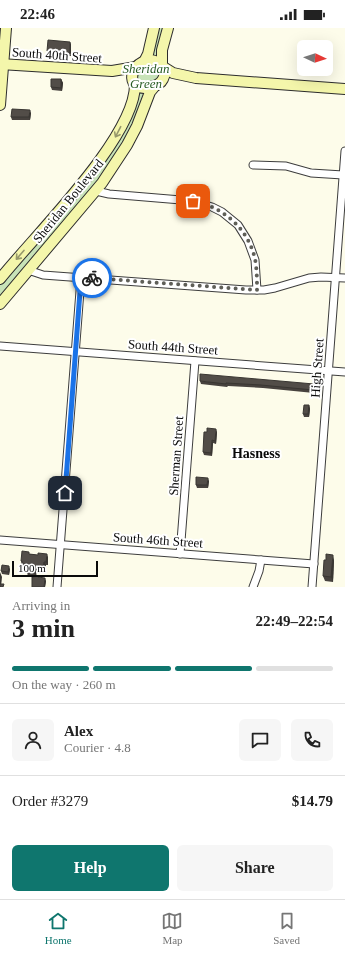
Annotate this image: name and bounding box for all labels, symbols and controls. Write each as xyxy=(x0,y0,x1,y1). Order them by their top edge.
text: 22:46 xyxy=(20,6,55,22)
north arrow xyxy=(297,40,333,76)
map controls xyxy=(297,40,333,76)
street label: South 40th Street xyxy=(11,44,103,66)
park label: Sheridan Green xyxy=(123,61,169,91)
one-way arrow xyxy=(114,125,121,137)
street label: Sheridan Boulevard xyxy=(30,156,107,246)
pin xyxy=(176,184,210,218)
icon: bag xyxy=(182,190,204,212)
one-way arrow xyxy=(16,250,25,261)
courier xyxy=(72,258,112,298)
icon: bike xyxy=(81,267,103,289)
street label: South 44th Street xyxy=(127,336,219,358)
street label: High Street xyxy=(307,337,327,398)
street label: Sherman Street xyxy=(166,415,186,496)
district label: Hasness xyxy=(232,446,281,461)
pin xyxy=(48,476,82,510)
icon: home xyxy=(54,482,76,504)
street label: South 46th Street xyxy=(112,529,204,551)
scale bar xyxy=(12,559,98,578)
text: 100 m xyxy=(18,562,46,574)
text: Arriving in xyxy=(12,598,70,613)
text: 22:49–22:54 xyxy=(256,613,333,629)
text: 3 min xyxy=(12,614,75,643)
text: On the way · 260 m xyxy=(12,677,116,692)
button: person xyxy=(12,719,54,761)
button: chat xyxy=(239,719,281,761)
button: phone xyxy=(291,719,333,761)
text: Alex xyxy=(64,723,93,739)
text: Courier · 4.8 xyxy=(64,740,131,755)
text: Order #3279 xyxy=(12,793,88,809)
text: $14.79 xyxy=(292,793,333,809)
button: Help xyxy=(12,845,169,891)
button: Share xyxy=(177,845,333,891)
tab: Home xyxy=(45,910,72,946)
tab: Map xyxy=(161,910,183,946)
tab: Saved xyxy=(273,910,300,946)

